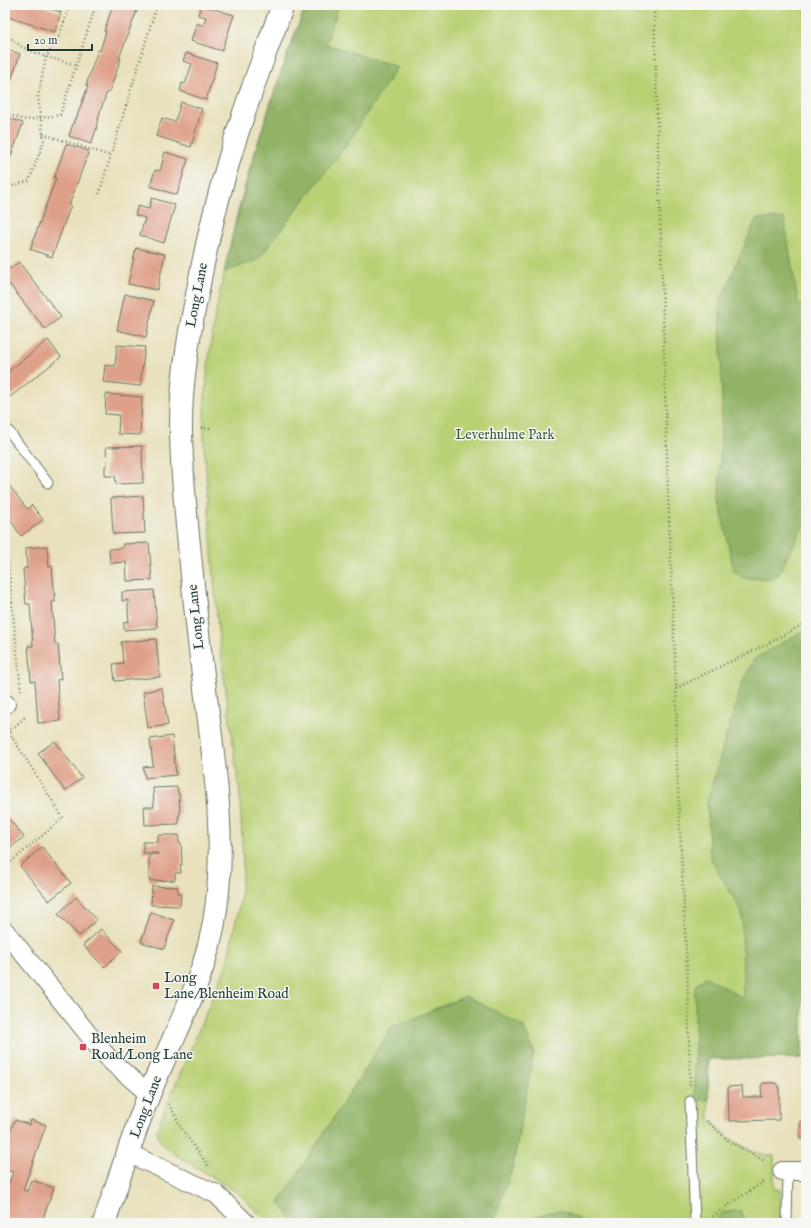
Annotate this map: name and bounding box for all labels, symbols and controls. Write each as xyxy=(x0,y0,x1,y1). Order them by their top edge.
scale bar xyxy=(28,26,92,52)
text: 20 m xyxy=(34,33,57,48)
street label: Long Lane xyxy=(182,261,212,329)
park label: Leverhulme Park xyxy=(455,426,555,444)
street label: Long Lane xyxy=(184,583,208,651)
place label: Long Lane/Blenheim Road xyxy=(164,969,289,1003)
marker: Long Lane/Blenheim Road xyxy=(151,981,161,991)
place label: Blenheim Road/Long Lane xyxy=(91,1030,194,1064)
marker: Blenheim Road/Long Lane xyxy=(78,1042,88,1052)
street label: Long Lane xyxy=(126,1073,166,1141)

